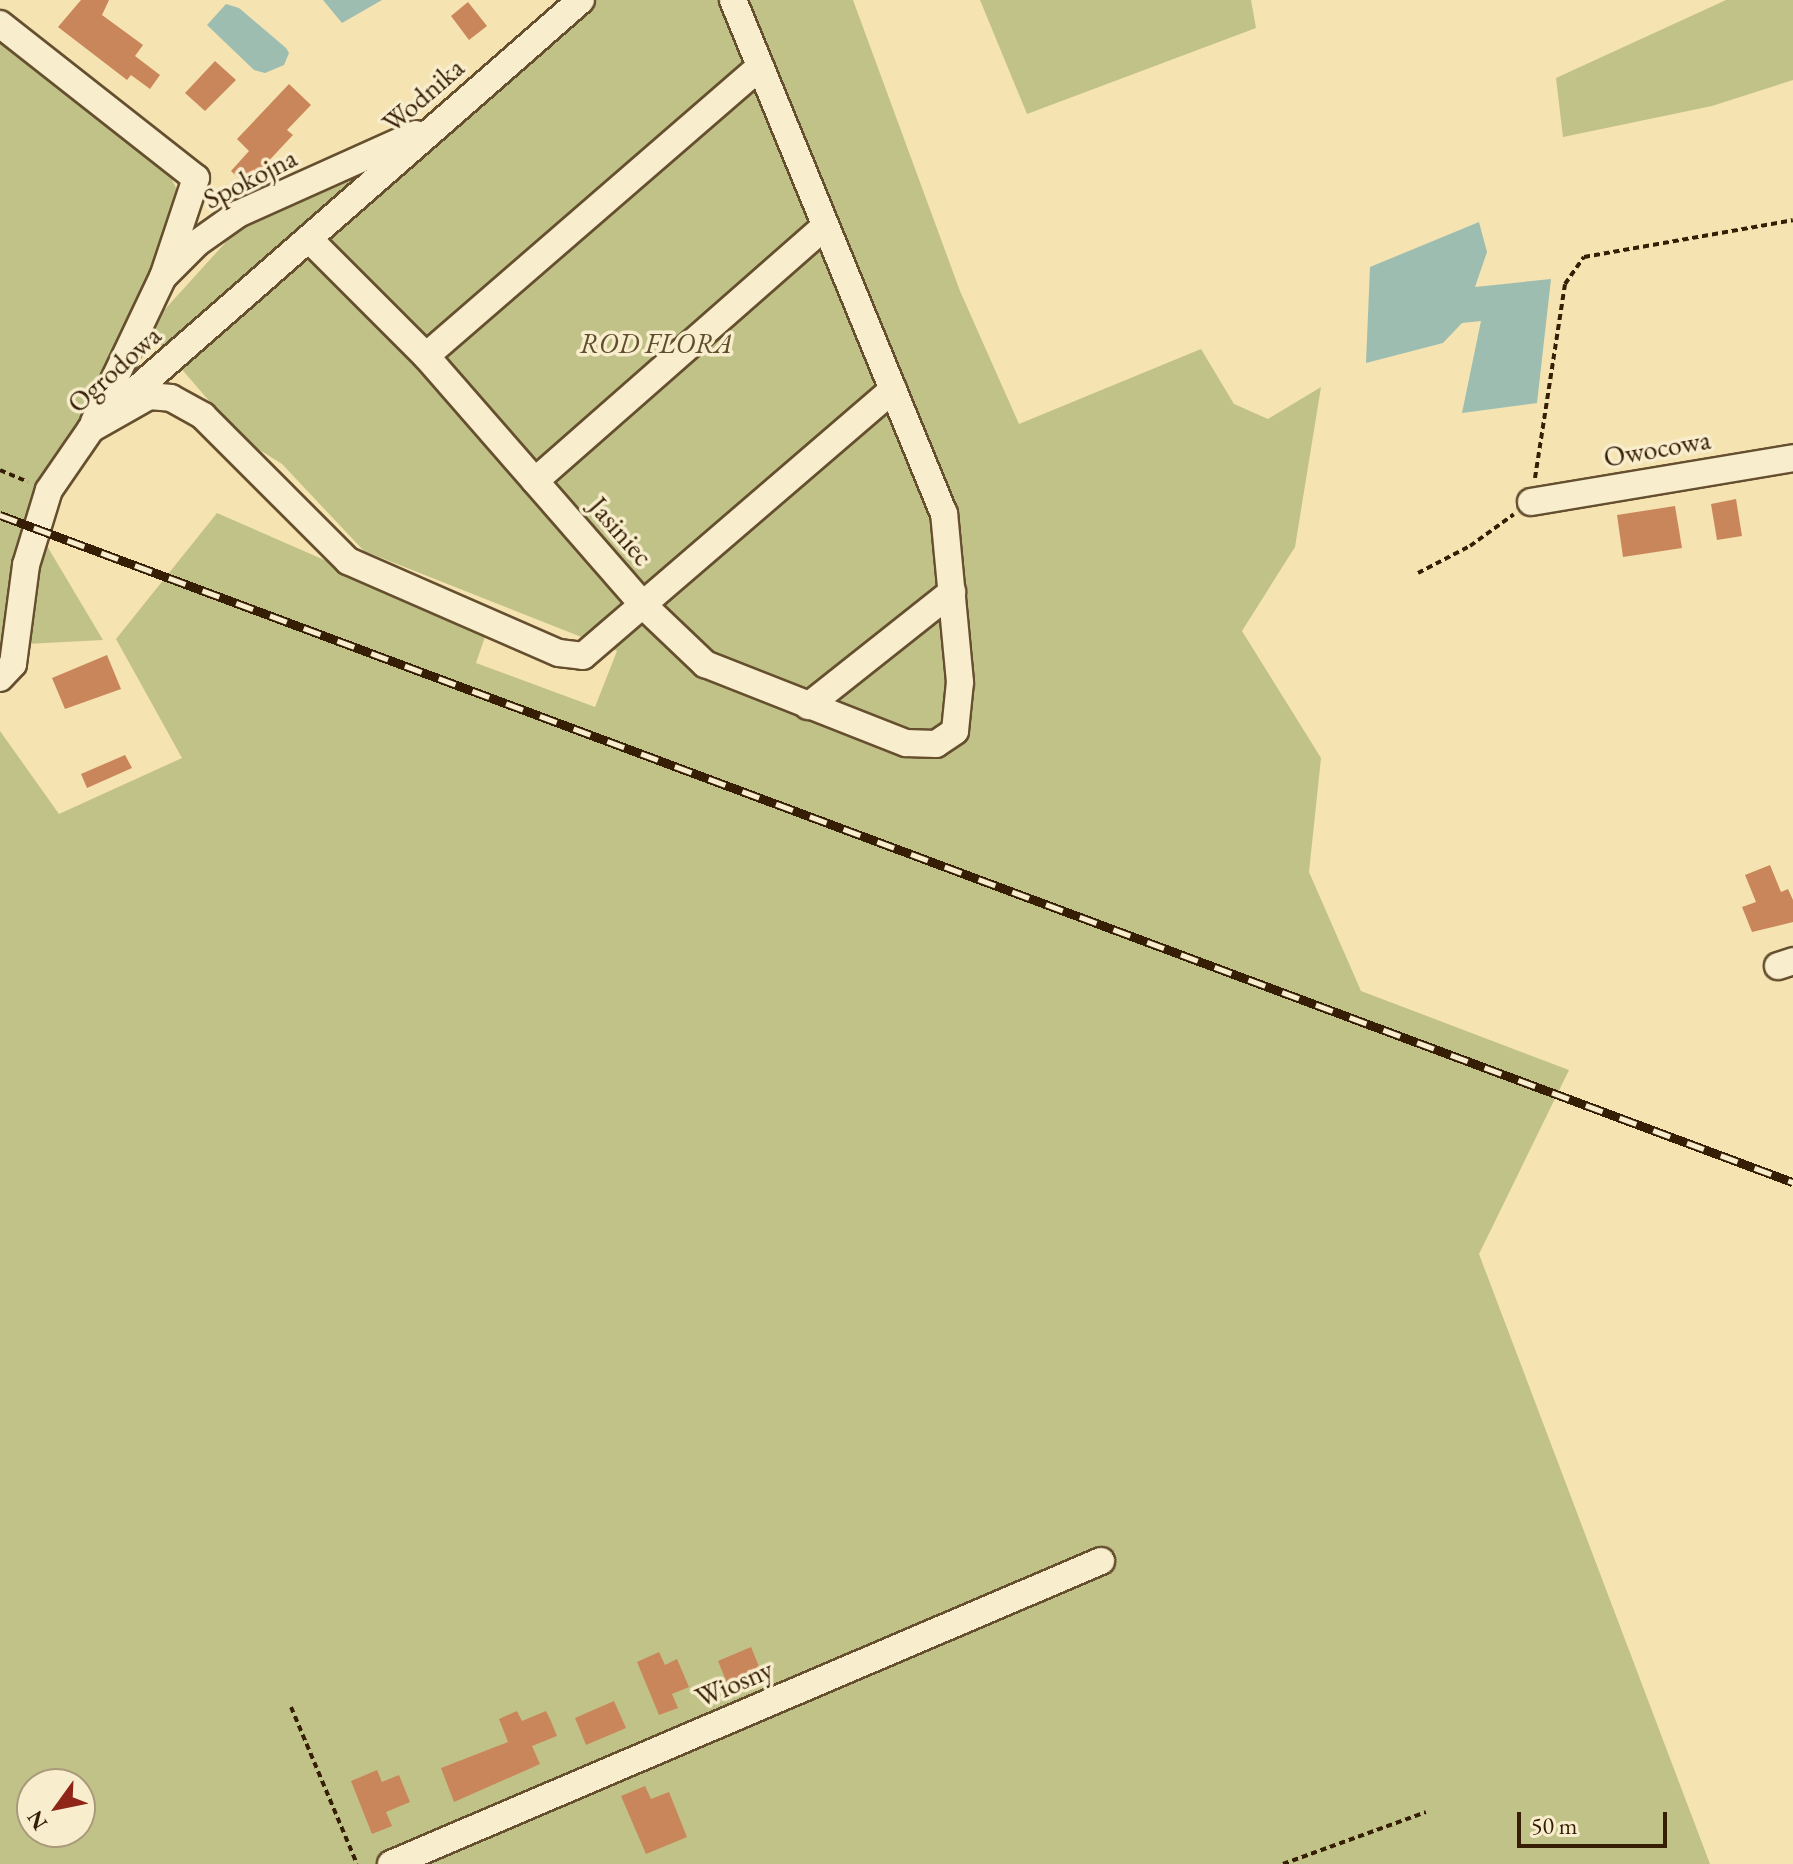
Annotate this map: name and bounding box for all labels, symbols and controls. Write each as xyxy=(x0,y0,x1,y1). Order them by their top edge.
street label: Wodnika xyxy=(375,51,471,139)
street label: Spokojna xyxy=(198,140,302,216)
street label: Ogrodowa xyxy=(60,318,168,420)
park label: ROD FLORA xyxy=(580,326,732,360)
street label: Owocowa xyxy=(1601,422,1713,474)
street label: Jasiniec xyxy=(582,490,660,572)
street label: Wiosny xyxy=(690,1652,778,1714)
north arrow xyxy=(16,1768,96,1848)
scale bar xyxy=(1521,1796,1671,1846)
text: N xyxy=(20,1805,54,1836)
text: 50 m xyxy=(1531,1810,1578,1841)

